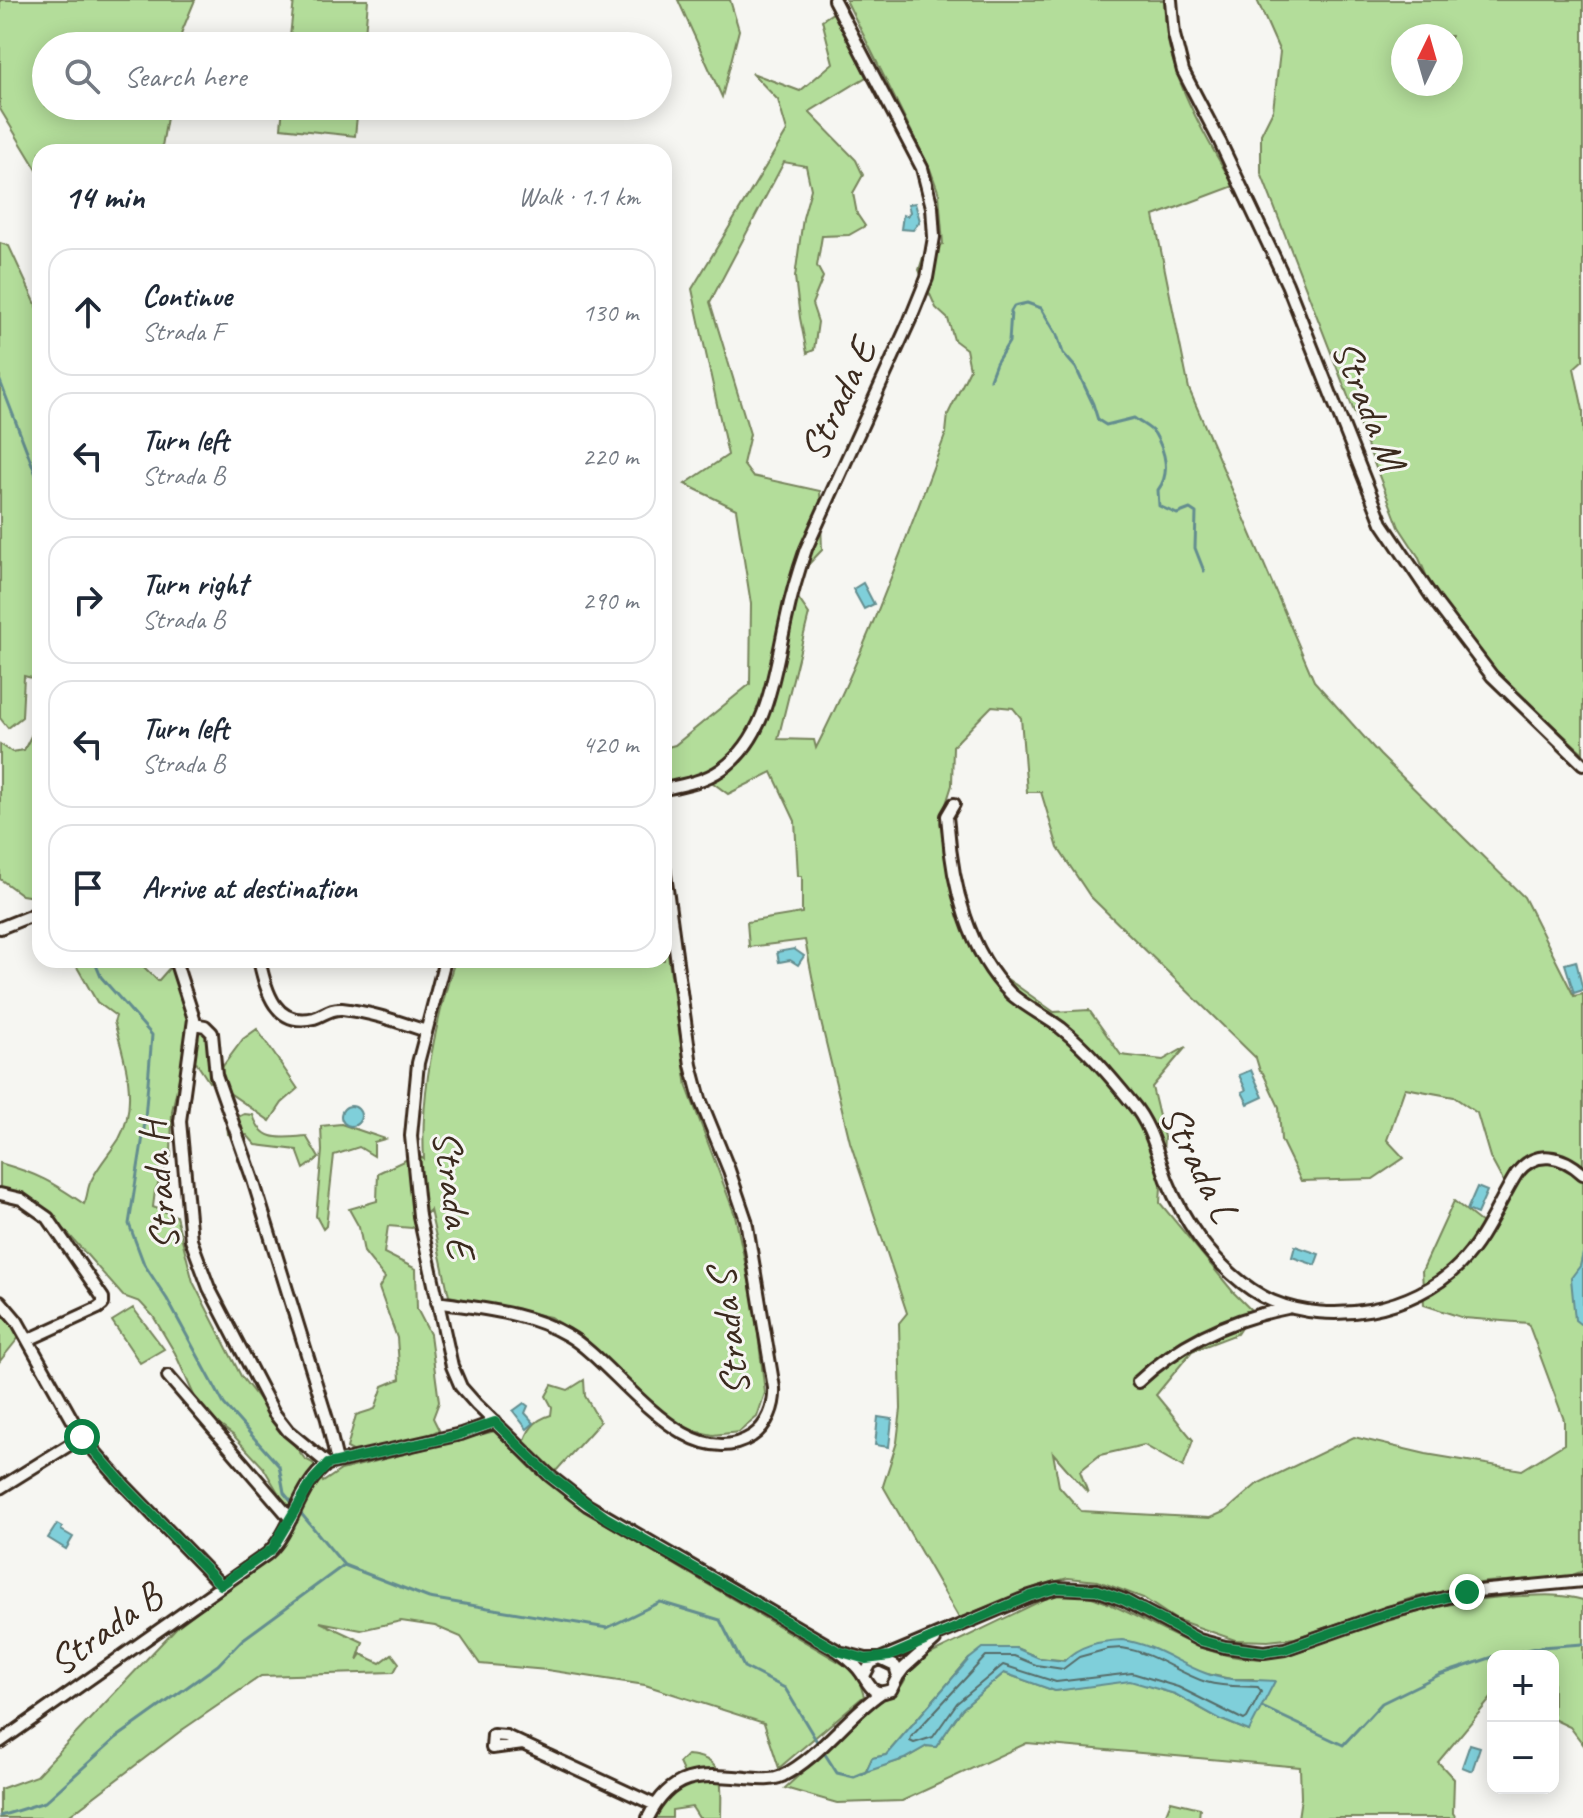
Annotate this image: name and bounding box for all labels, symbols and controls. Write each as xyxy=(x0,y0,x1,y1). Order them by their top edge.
north arrow xyxy=(1391,24,1463,96)
search box xyxy=(32,32,672,120)
icon: search xyxy=(60,54,104,98)
text: Search here xyxy=(124,57,246,95)
text: 14 min xyxy=(64,175,144,218)
text: Walk · 1.1 km xyxy=(518,180,640,213)
text: Continue xyxy=(142,277,232,315)
icon: ahead xyxy=(66,290,110,334)
text: 130 m xyxy=(582,296,638,329)
text: Strada F xyxy=(142,315,223,348)
street label: Strada E xyxy=(788,327,890,469)
street label: Strada M xyxy=(1320,333,1419,480)
text: Turn left xyxy=(142,421,229,459)
icon: left xyxy=(66,434,110,478)
text: 220 m xyxy=(582,440,638,473)
text: Strada B xyxy=(142,459,225,492)
text: Turn right xyxy=(142,565,247,603)
icon: right xyxy=(66,578,110,622)
text: 290 m xyxy=(582,584,638,617)
text: Strada B xyxy=(142,603,225,636)
text: Turn left xyxy=(142,709,229,747)
icon: left xyxy=(66,722,110,766)
text: 420 m xyxy=(582,728,638,761)
text: Strada B xyxy=(142,747,225,780)
icon: arrive xyxy=(66,866,110,910)
text: Arrive at destination xyxy=(142,869,357,907)
street label: Strada L xyxy=(1149,1096,1250,1230)
street label: Strada H xyxy=(127,1113,191,1253)
street label: Strada E xyxy=(421,1127,487,1265)
street label: Strada S xyxy=(696,1260,762,1399)
route start xyxy=(64,1419,100,1455)
street label: Strada B xyxy=(39,1570,173,1687)
route end xyxy=(1449,1574,1485,1610)
map controls xyxy=(1487,1650,1559,1794)
button: + xyxy=(1487,1650,1559,1722)
button: − xyxy=(1487,1722,1559,1794)

